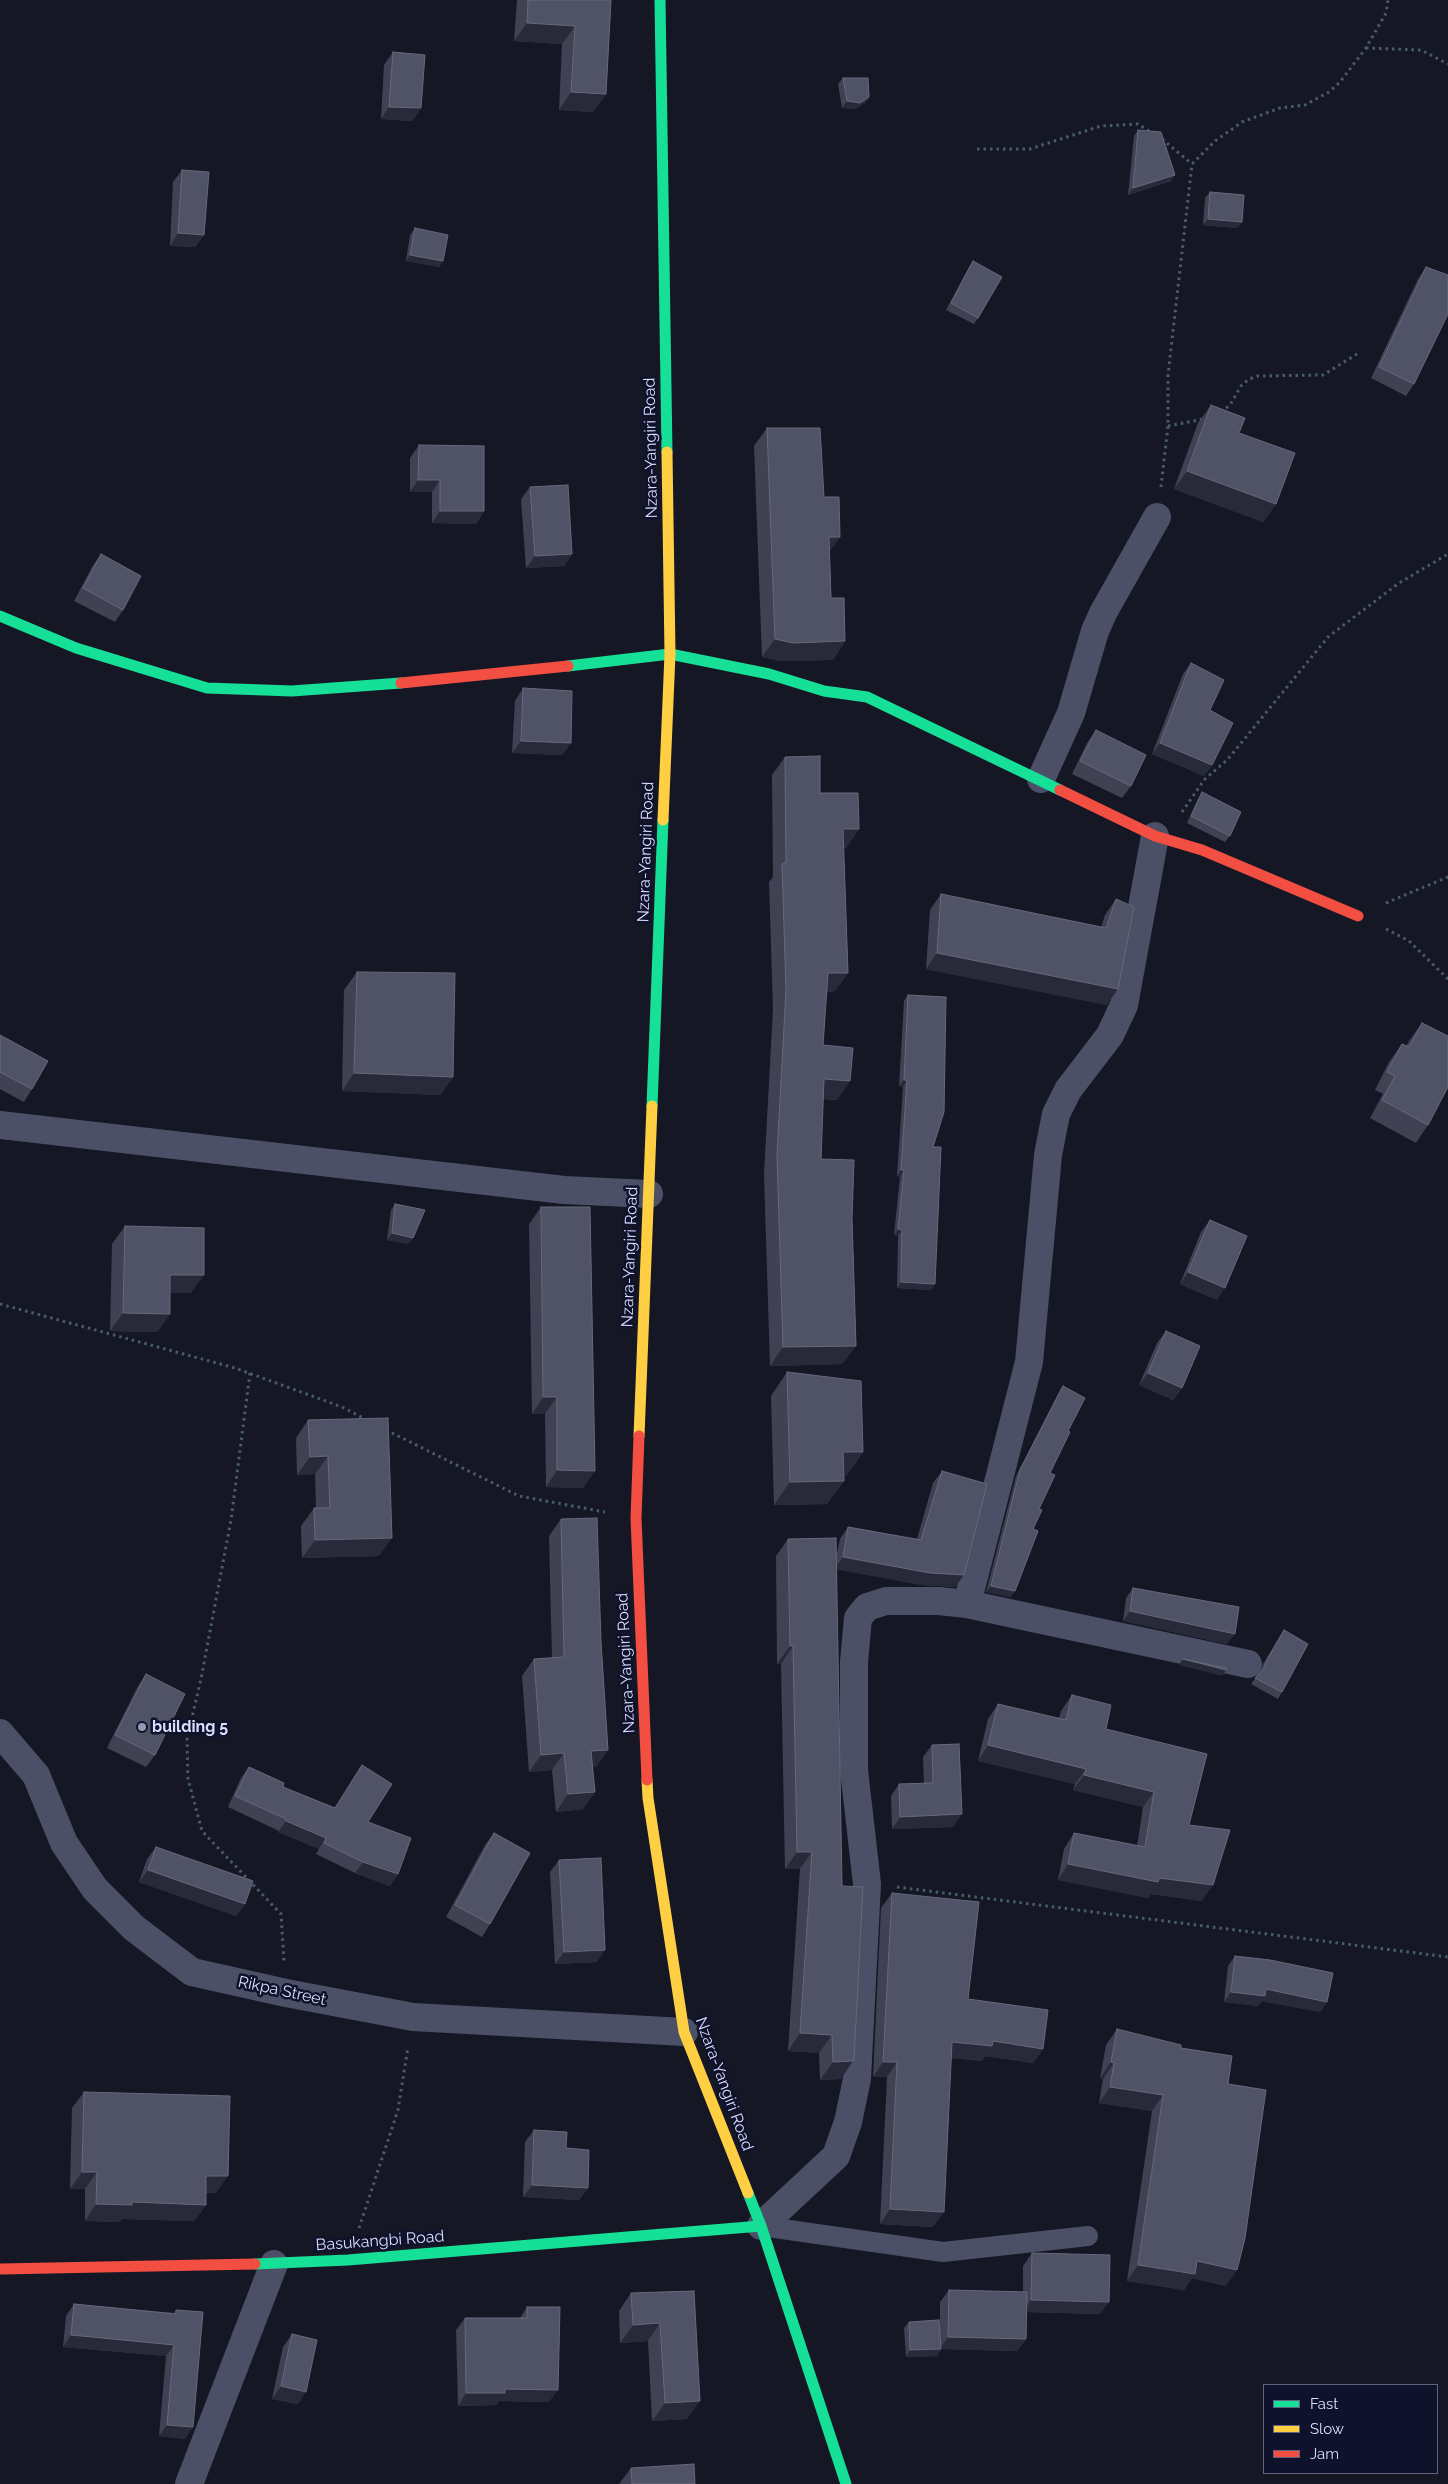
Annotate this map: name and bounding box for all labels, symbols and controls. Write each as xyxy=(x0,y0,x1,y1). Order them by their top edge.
street label: Nzara-Yangiri Road xyxy=(640,377,662,519)
street label: Nzara-Yangiri Road xyxy=(634,781,658,923)
street label: Nzara-Yangiri Road xyxy=(618,1186,642,1328)
street label: Nzara-Yangiri Road xyxy=(613,1592,639,1734)
place label: building 5 xyxy=(152,1717,228,1737)
marker: building 5 xyxy=(136,1721,148,1733)
street label: Rikpa Street xyxy=(236,1972,328,2010)
street label: Nzara-Yangiri Road xyxy=(691,2015,757,2153)
street label: Basukangbi Road xyxy=(315,2227,445,2255)
legend xyxy=(1263,2384,1438,2474)
text: Fast xyxy=(1310,2395,1338,2413)
text: Slow xyxy=(1310,2420,1344,2438)
text: Jam xyxy=(1310,2445,1339,2463)

